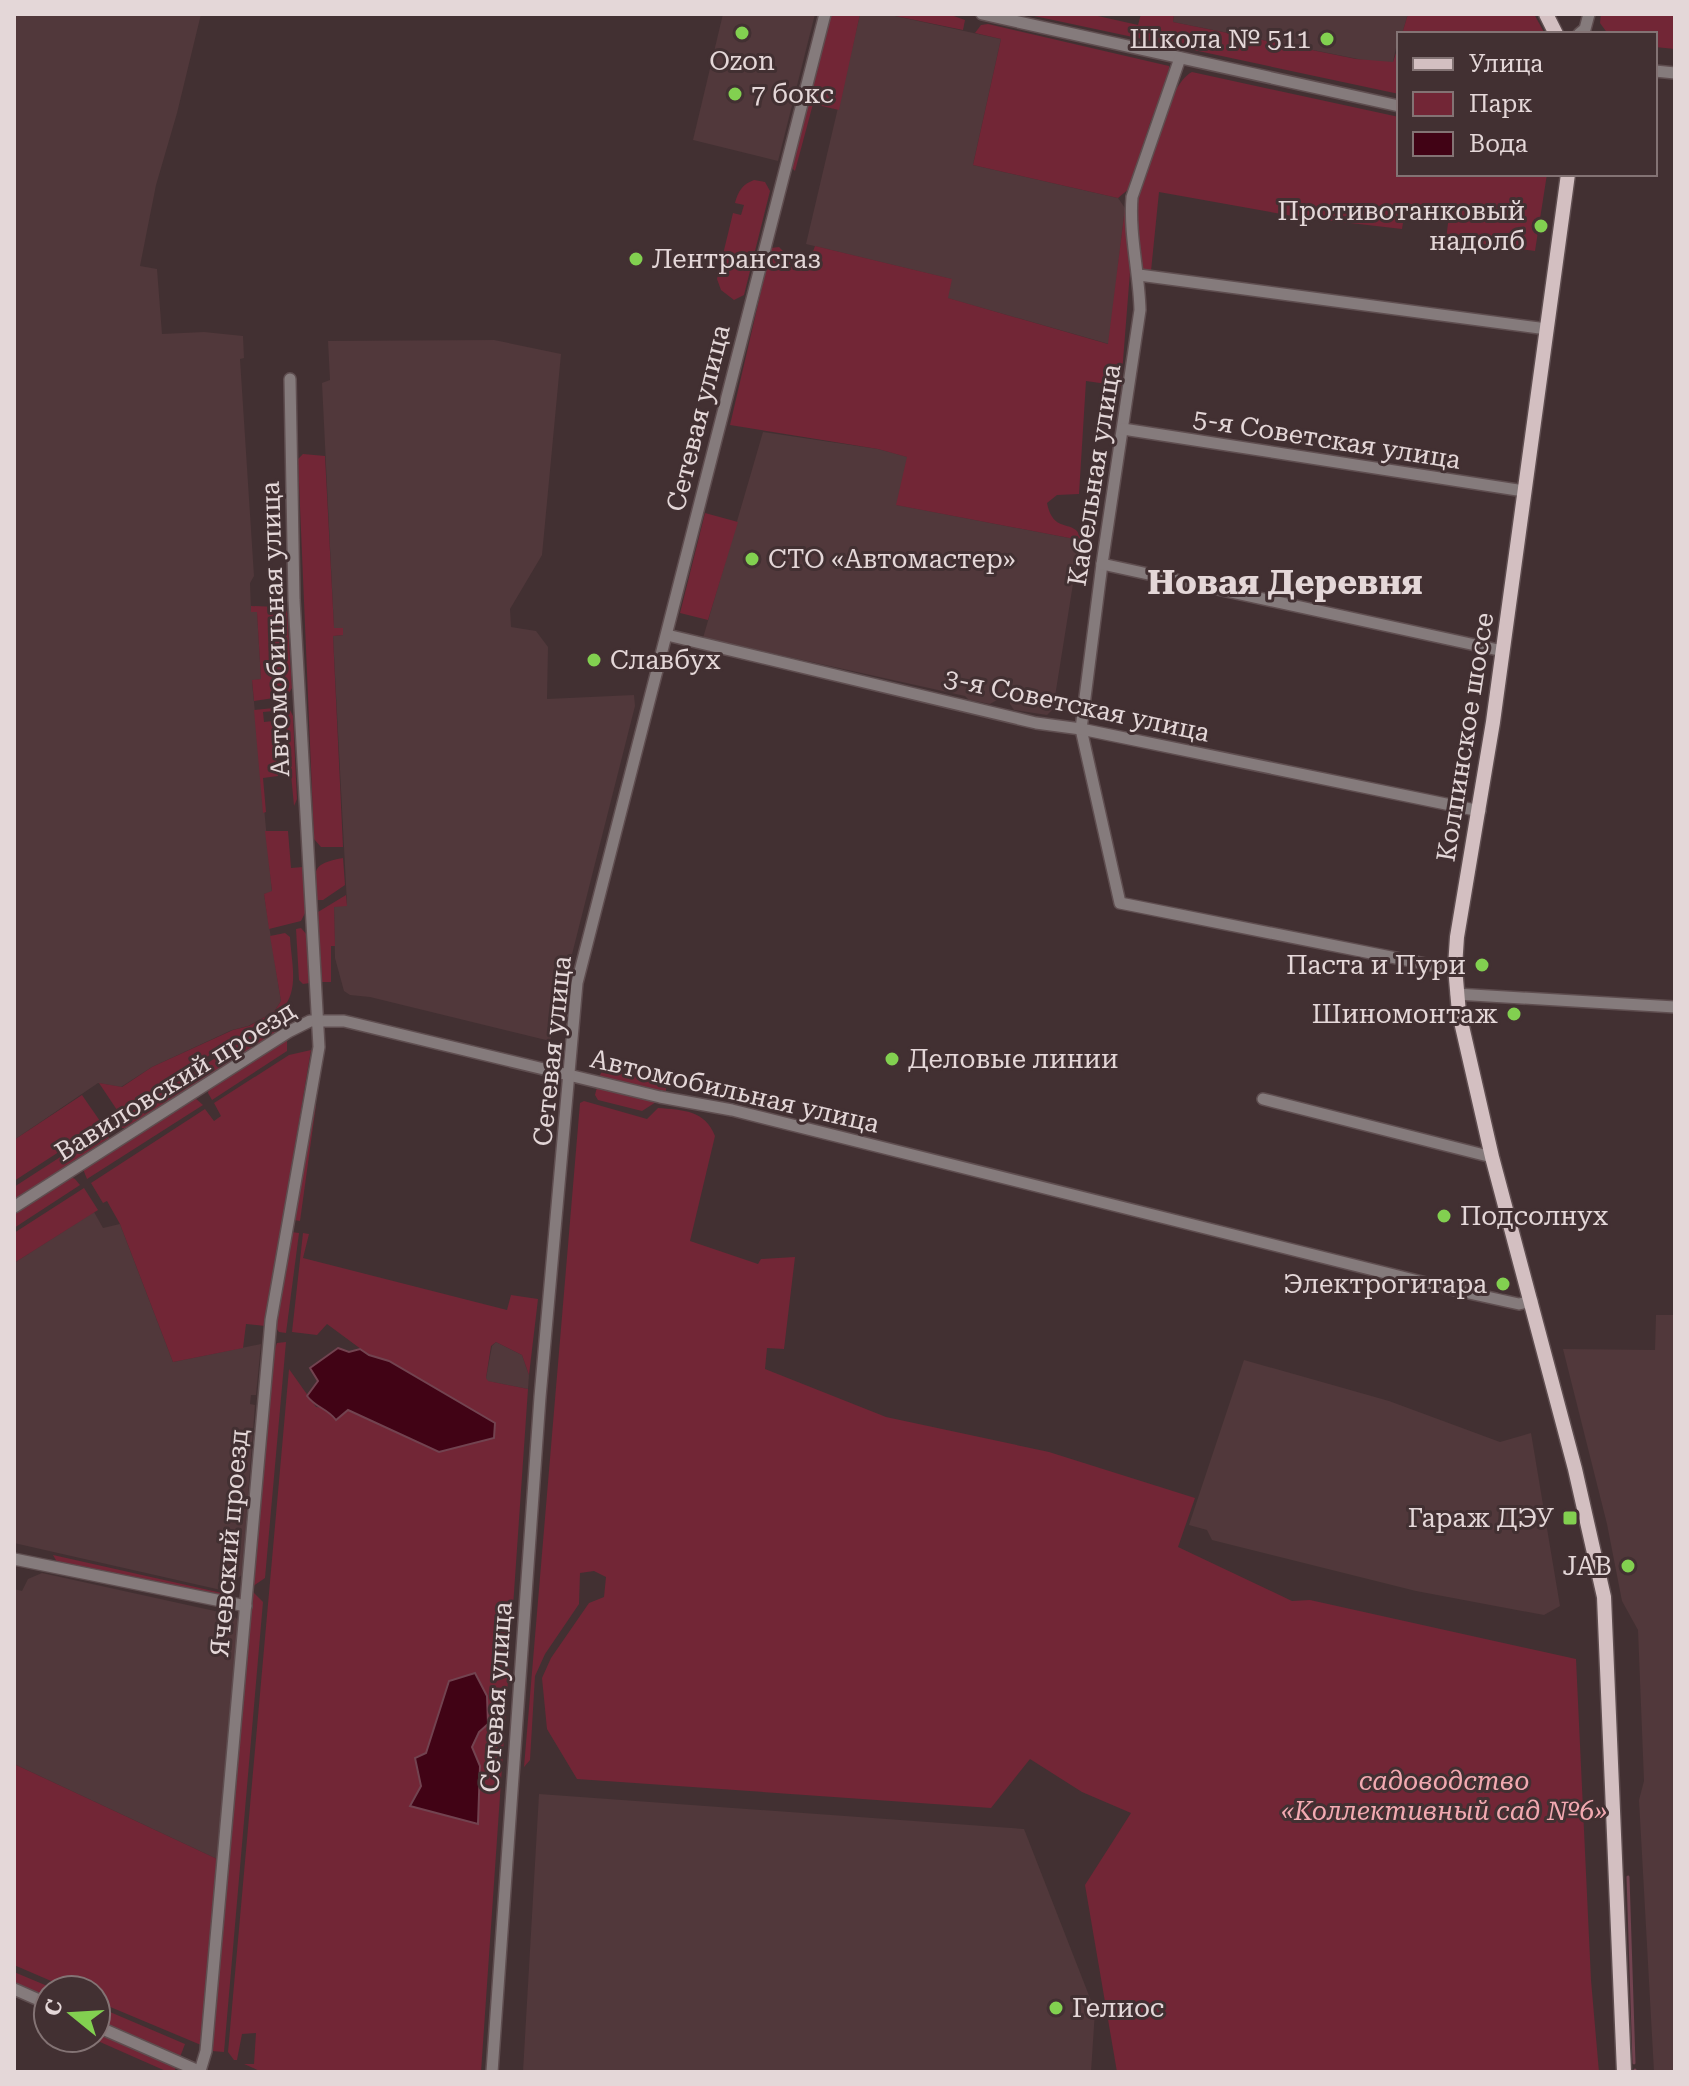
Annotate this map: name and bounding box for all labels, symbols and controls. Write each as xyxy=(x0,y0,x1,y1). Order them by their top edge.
marker: Ozon xyxy=(733,24,751,42)
place label: Школа № 511 xyxy=(1129,24,1311,54)
marker: Школа № 511 xyxy=(1318,30,1336,48)
legend xyxy=(1397,32,1657,176)
place label: Ozon xyxy=(709,46,775,76)
text: Улица xyxy=(1469,50,1543,78)
place label: 7 бокс xyxy=(751,79,834,109)
marker: 7 бокс xyxy=(726,85,744,103)
text: Парк xyxy=(1469,90,1532,118)
text: Вода xyxy=(1469,130,1528,158)
place label: Противотанковый надолб xyxy=(1278,196,1525,256)
marker: Противотанковый надолб xyxy=(1532,217,1550,235)
place label: Лентрансгаз xyxy=(652,244,821,274)
marker: Лентрансгаз xyxy=(627,250,645,268)
street label: Сетевая улица xyxy=(660,322,736,514)
street label: Кабельная улица xyxy=(1062,362,1126,588)
street label: 5-я Советская улица xyxy=(1191,403,1463,475)
street label: Автомобильная улица xyxy=(255,481,295,777)
place label: СТО «Автомастер» xyxy=(768,544,1016,574)
marker: СТО «Автомастер» xyxy=(743,550,761,568)
district label: Новая Деревня xyxy=(1147,562,1423,602)
street label: Колпинское шоссе xyxy=(1430,610,1500,864)
place label: Славбух xyxy=(610,645,720,675)
marker: Славбух xyxy=(585,651,603,669)
street label: 3-я Советская улица xyxy=(941,662,1213,748)
place label: Паста и Пури xyxy=(1286,950,1466,980)
street label: Сетевая улица xyxy=(527,954,577,1148)
marker: Паста и Пури xyxy=(1473,956,1491,974)
street label: Вавиловский проезд xyxy=(49,995,301,1167)
place label: Шиномонтаж xyxy=(1312,999,1498,1029)
marker: Шиномонтаж xyxy=(1505,1005,1523,1023)
street label: Автомобильная улица xyxy=(588,1043,882,1139)
place label: Деловые линии xyxy=(908,1044,1118,1074)
marker: Деловые линии xyxy=(883,1050,901,1068)
place label: Подсолнух xyxy=(1460,1201,1608,1231)
marker: Подсолнух xyxy=(1435,1207,1453,1225)
place label: Электрогитара xyxy=(1283,1269,1487,1299)
marker: Электрогитара xyxy=(1494,1275,1512,1293)
street label: Ячевский проезд xyxy=(204,1428,254,1658)
place label: Гараж ДЭУ xyxy=(1408,1503,1554,1533)
marker: Гараж ДЭУ xyxy=(1561,1509,1579,1527)
place label: JAB xyxy=(1562,1551,1612,1581)
marker: JAB xyxy=(1619,1557,1637,1575)
street label: Сетевая улица xyxy=(474,1601,518,1793)
park label: садоводство «Коллективный сад №6» xyxy=(1281,1766,1607,1826)
north arrow xyxy=(32,1974,112,2054)
place label: Гелиос xyxy=(1072,1993,1164,2023)
text: С xyxy=(39,1997,68,2019)
marker: Гелиос xyxy=(1047,1999,1065,2017)

